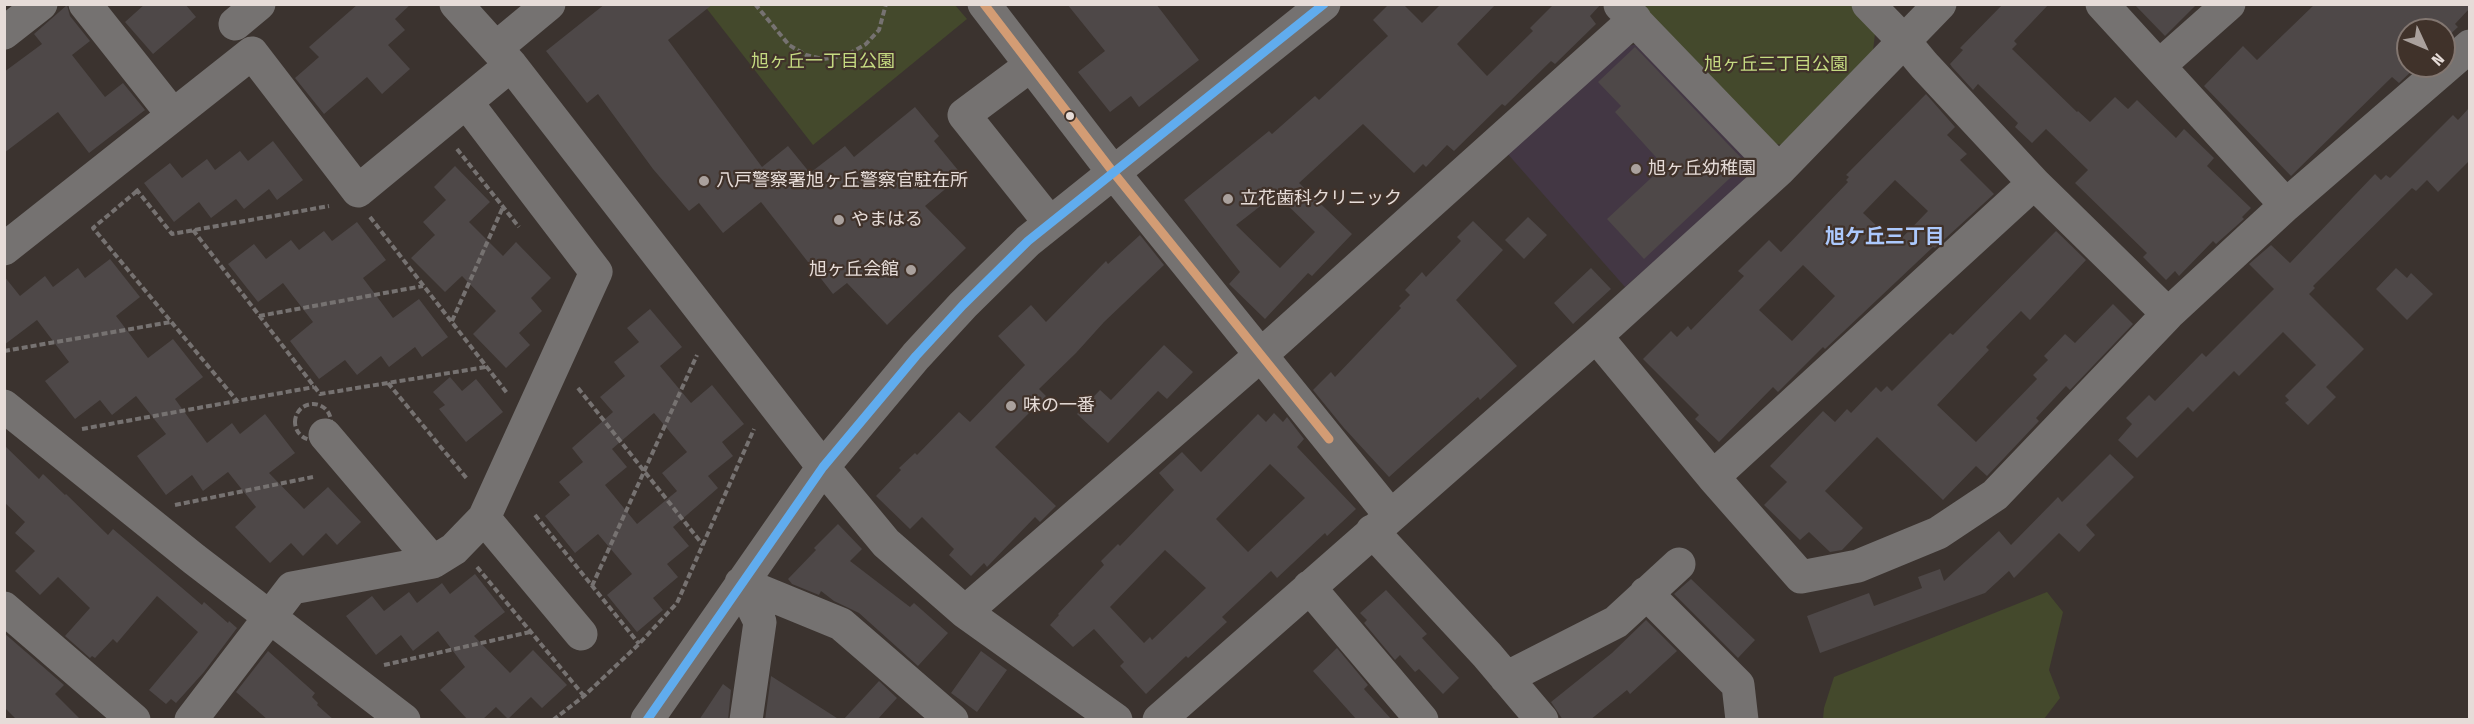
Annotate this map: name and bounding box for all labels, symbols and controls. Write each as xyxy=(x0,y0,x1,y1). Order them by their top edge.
north arrow xyxy=(2396,18,2456,78)
text: N xyxy=(2428,49,2448,70)
park label: 旭ヶ丘一丁目公園 xyxy=(751,51,895,73)
park label: 旭ヶ丘三丁目公園 xyxy=(1704,54,1848,76)
unlabelled marker xyxy=(1064,110,1076,122)
place label: 旭ヶ丘幼稚園 xyxy=(1648,158,1756,180)
marker: 旭ヶ丘幼稚園 xyxy=(1629,162,1643,176)
place label: 八戸警察署旭ヶ丘警察官駐在所 xyxy=(716,170,968,192)
marker: 八戸警察署旭ヶ丘警察官駐在所 xyxy=(697,174,711,188)
place label: 立花歯科クリニック xyxy=(1240,188,1402,210)
marker: 立花歯科クリニック xyxy=(1221,192,1235,206)
place label: やまはる xyxy=(851,209,923,231)
marker: やまはる xyxy=(832,213,846,227)
district label: 旭ケ丘三丁目 xyxy=(1825,225,1945,249)
place label: 旭ヶ丘会館 xyxy=(809,259,899,281)
marker: 旭ヶ丘会館 xyxy=(904,263,918,277)
place label: 味の一番 xyxy=(1023,395,1095,417)
marker: 味の一番 xyxy=(1004,399,1018,413)

